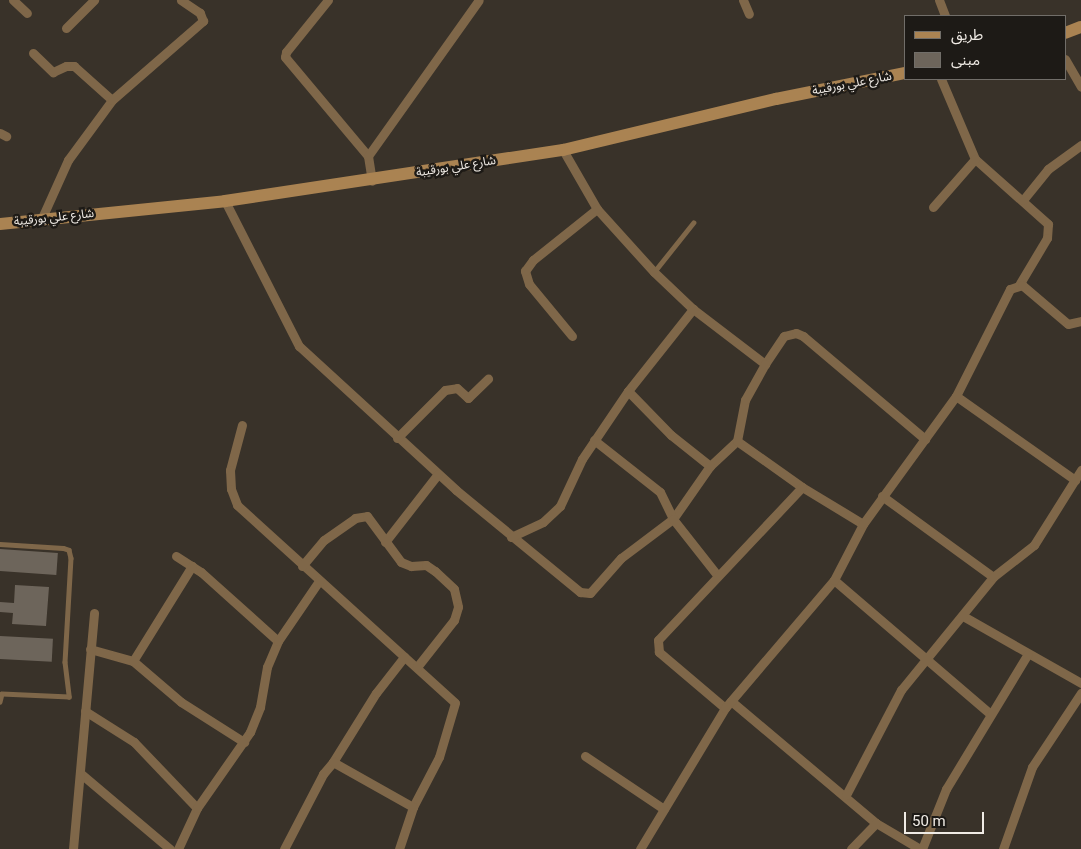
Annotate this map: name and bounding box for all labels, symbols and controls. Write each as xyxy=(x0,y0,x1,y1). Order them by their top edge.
legend xyxy=(904,15,1066,80)
text: طريق xyxy=(951,26,983,44)
text: مبنى xyxy=(951,51,980,69)
street label: شارع علي بورقيبة xyxy=(811,69,893,99)
street label: شارع علي بورقيبة xyxy=(415,154,497,180)
street label: شارع علي بورقيبة xyxy=(13,207,95,229)
scale bar xyxy=(906,802,986,834)
text: 50 m xyxy=(912,812,946,830)

